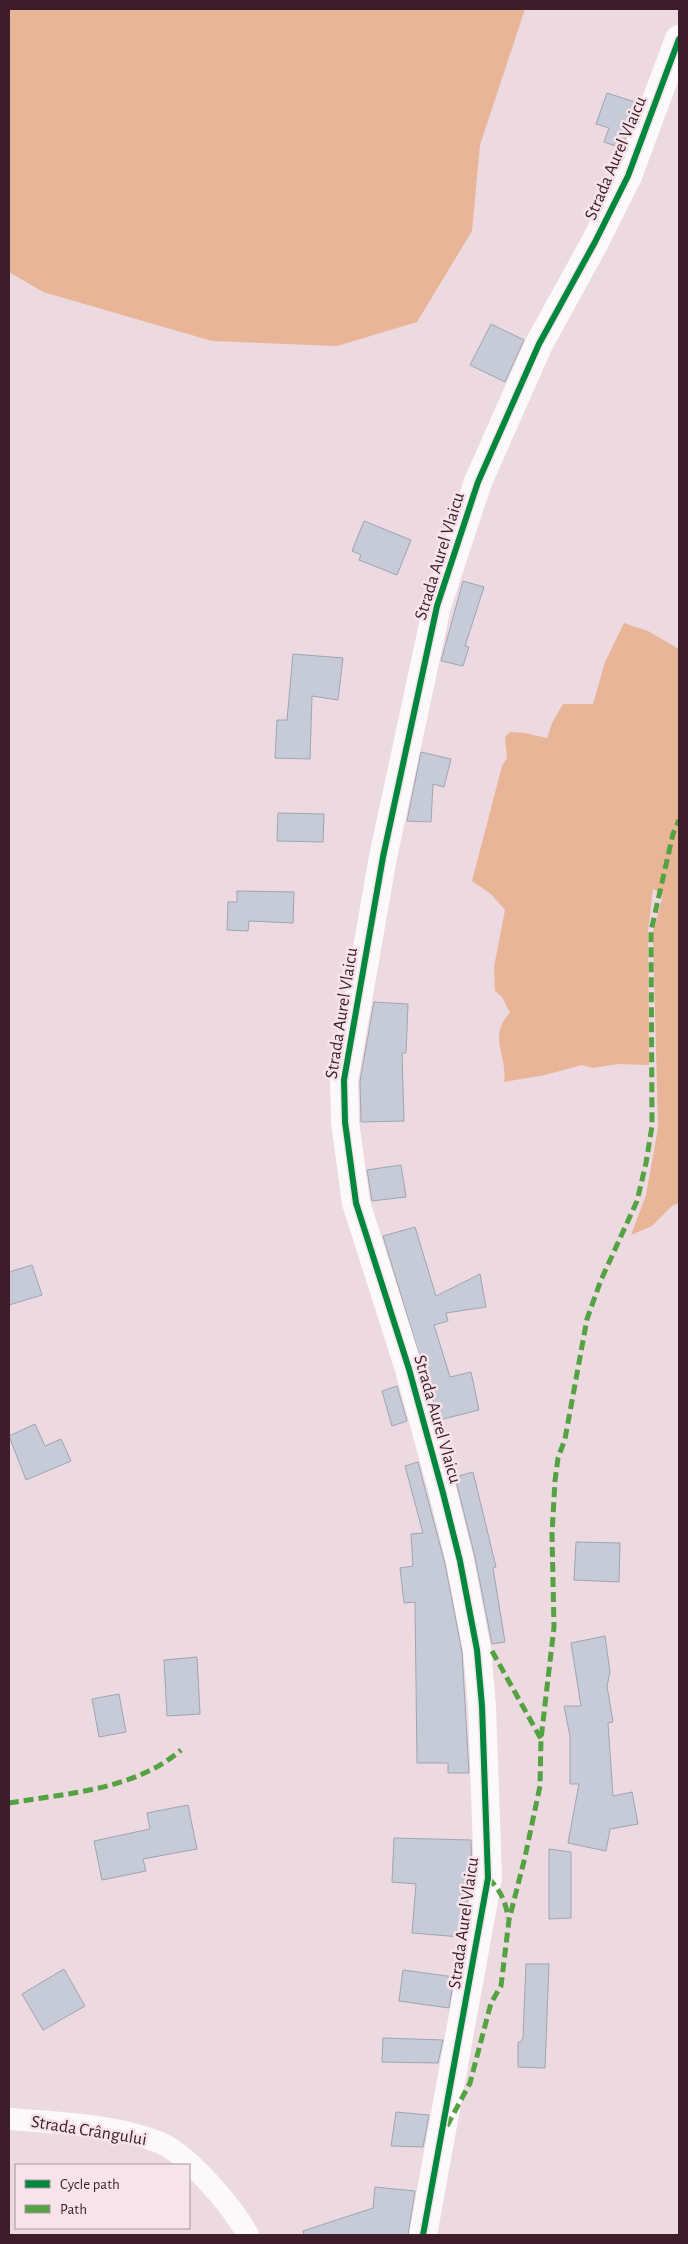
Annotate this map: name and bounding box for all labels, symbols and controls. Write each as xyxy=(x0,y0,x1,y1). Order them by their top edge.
street label: Strada Aurel Vlaicu xyxy=(582,94,650,223)
street label: Strada Aurel Vlaicu xyxy=(412,490,468,622)
street label: Strada Aurel Vlaicu xyxy=(323,946,361,1080)
street label: Strada Aurel Vlaicu xyxy=(410,1353,464,1485)
street label: Strada Aurel Vlaicu xyxy=(446,1856,482,1990)
street label: Strada Crângului xyxy=(30,2113,148,2149)
legend xyxy=(15,2164,190,2229)
text: Cycle path xyxy=(60,2177,120,2192)
text: Path xyxy=(60,2202,87,2217)

